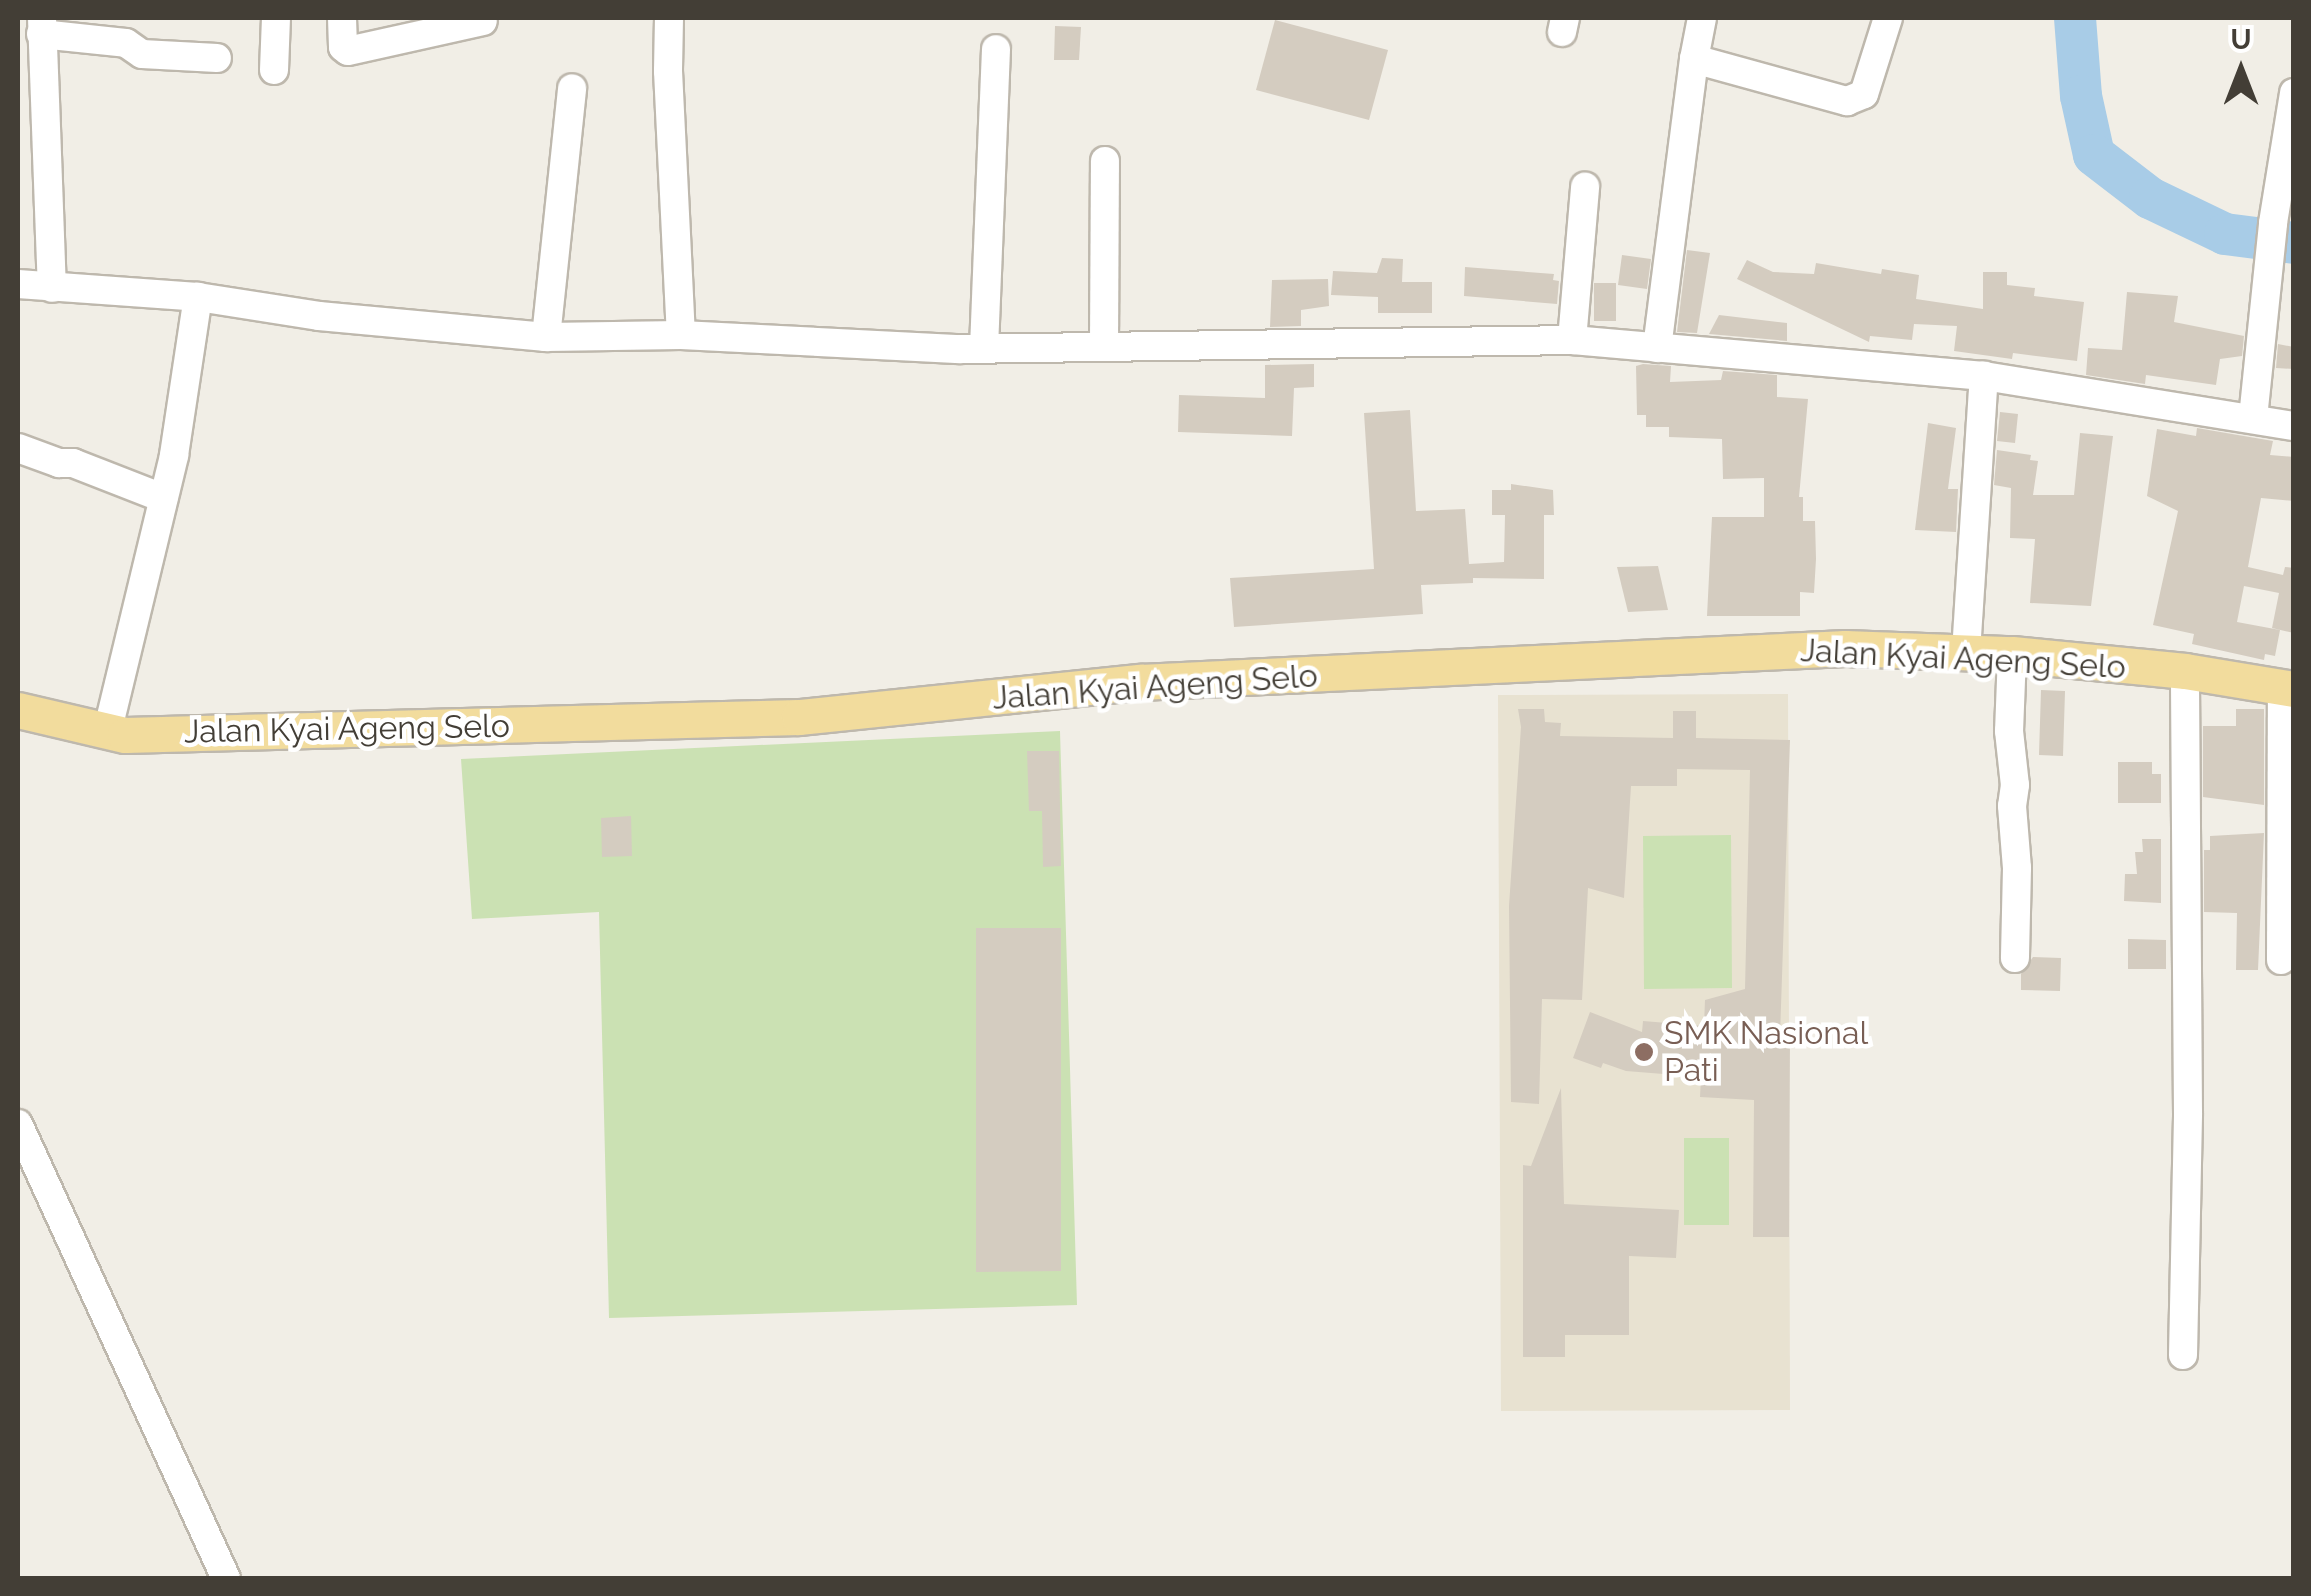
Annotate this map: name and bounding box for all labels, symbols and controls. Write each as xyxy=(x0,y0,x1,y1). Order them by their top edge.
north arrow xyxy=(2191,20,2291,120)
text: U xyxy=(2230,23,2252,56)
street label: Jalan Kyai Ageng Selo xyxy=(1799,631,2127,687)
street label: Jalan Kyai Ageng Selo xyxy=(991,656,1319,718)
street label: Jalan Kyai Ageng Selo xyxy=(183,707,511,751)
place label: SMK Nasional Pati xyxy=(1664,1015,1868,1090)
marker: SMK Nasional Pati xyxy=(1633,1041,1655,1063)

